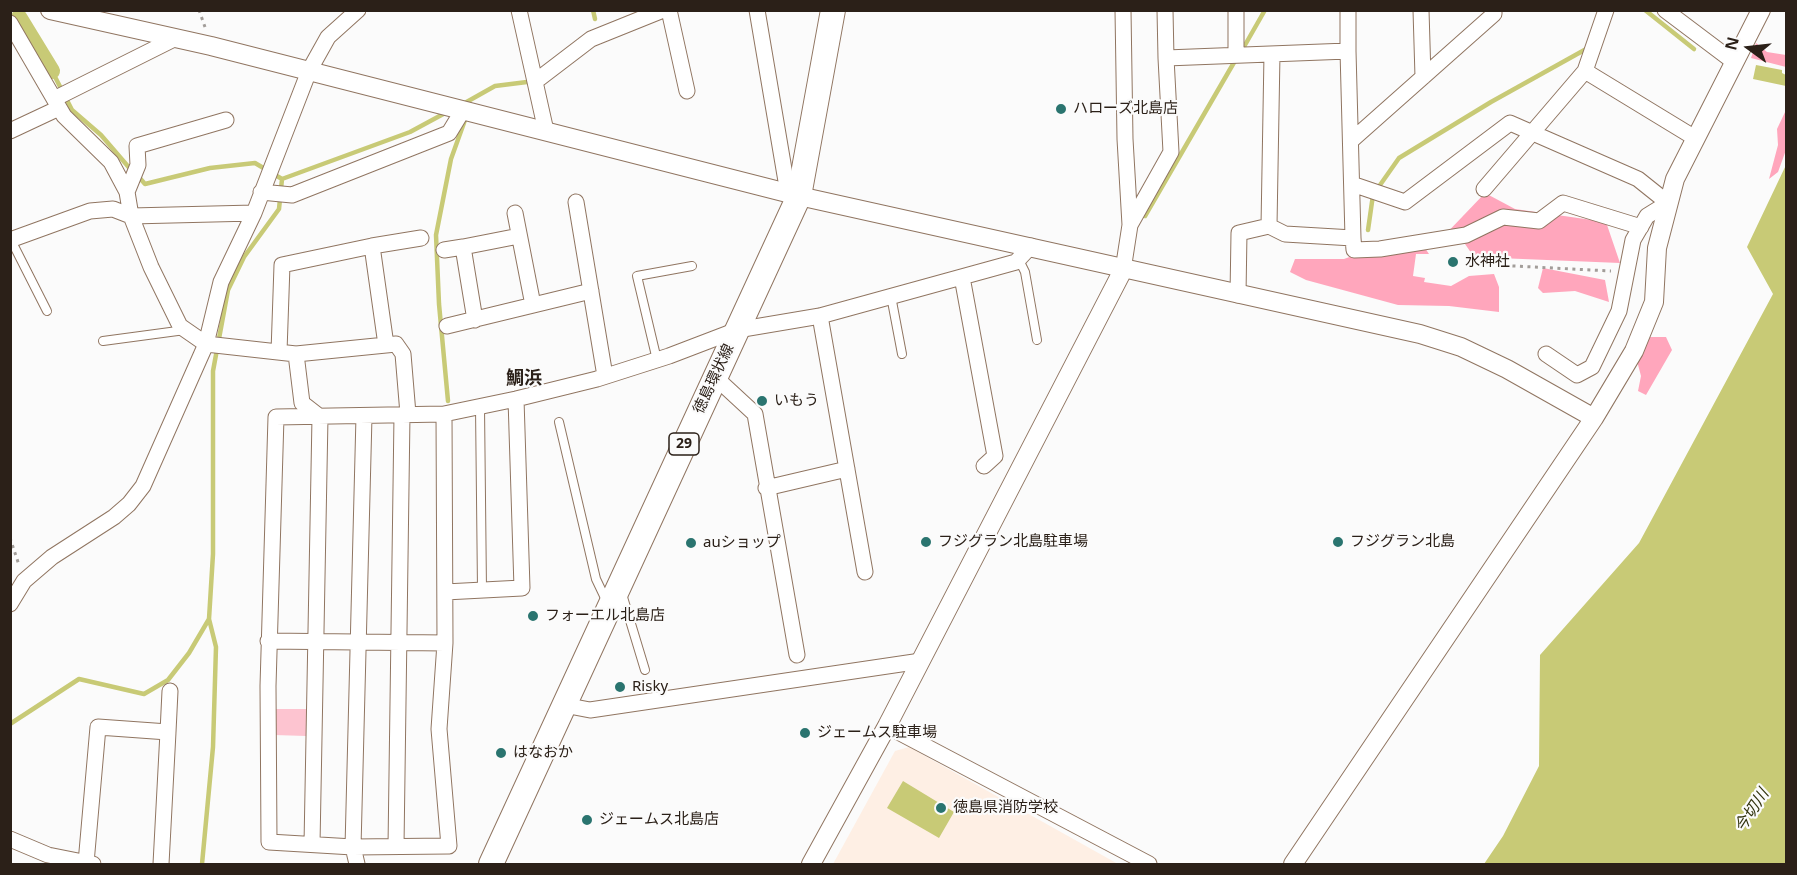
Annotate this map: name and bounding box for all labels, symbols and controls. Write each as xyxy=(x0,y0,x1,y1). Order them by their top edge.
north arrow xyxy=(1719,18,1779,78)
text: N xyxy=(1719,34,1744,52)
place label: ハローズ北島店 xyxy=(1073,100,1178,118)
marker: ハローズ北島店 xyxy=(1054,102,1068,116)
place label: 水神社 xyxy=(1465,253,1510,271)
marker: 水神社 xyxy=(1446,255,1460,269)
street label: 徳島環状線 xyxy=(690,341,738,417)
district label: 鯛浜 xyxy=(506,368,542,390)
place label: いもう xyxy=(774,392,819,410)
marker: いもう xyxy=(755,394,769,408)
road number: 29 xyxy=(669,433,699,455)
place label: フジグラン北島駐車場 xyxy=(938,533,1088,551)
place label: フジグラン北島 xyxy=(1350,533,1455,551)
place label: auショップ xyxy=(703,534,781,552)
marker: フジグラン北島駐車場 xyxy=(919,535,933,549)
marker: フジグラン北島 xyxy=(1331,535,1345,549)
marker: auショップ xyxy=(684,536,698,550)
place label: フォーエル北島店 xyxy=(545,607,665,625)
marker: フォーエル北島店 xyxy=(526,609,540,623)
place label: Risky xyxy=(632,678,668,696)
marker: Risky xyxy=(613,680,627,694)
place label: ジェームス駐車場 xyxy=(817,724,937,742)
marker: ジェームス駐車場 xyxy=(798,726,812,740)
place label: はなおか xyxy=(513,744,573,762)
marker: はなおか xyxy=(494,746,508,760)
water label: 今切川 xyxy=(1731,786,1773,836)
place label: 徳島県消防学校 xyxy=(953,799,1058,817)
marker: 徳島県消防学校 xyxy=(934,801,948,815)
place label: ジェームス北島店 xyxy=(599,811,719,829)
marker: ジェームス北島店 xyxy=(580,813,594,827)

